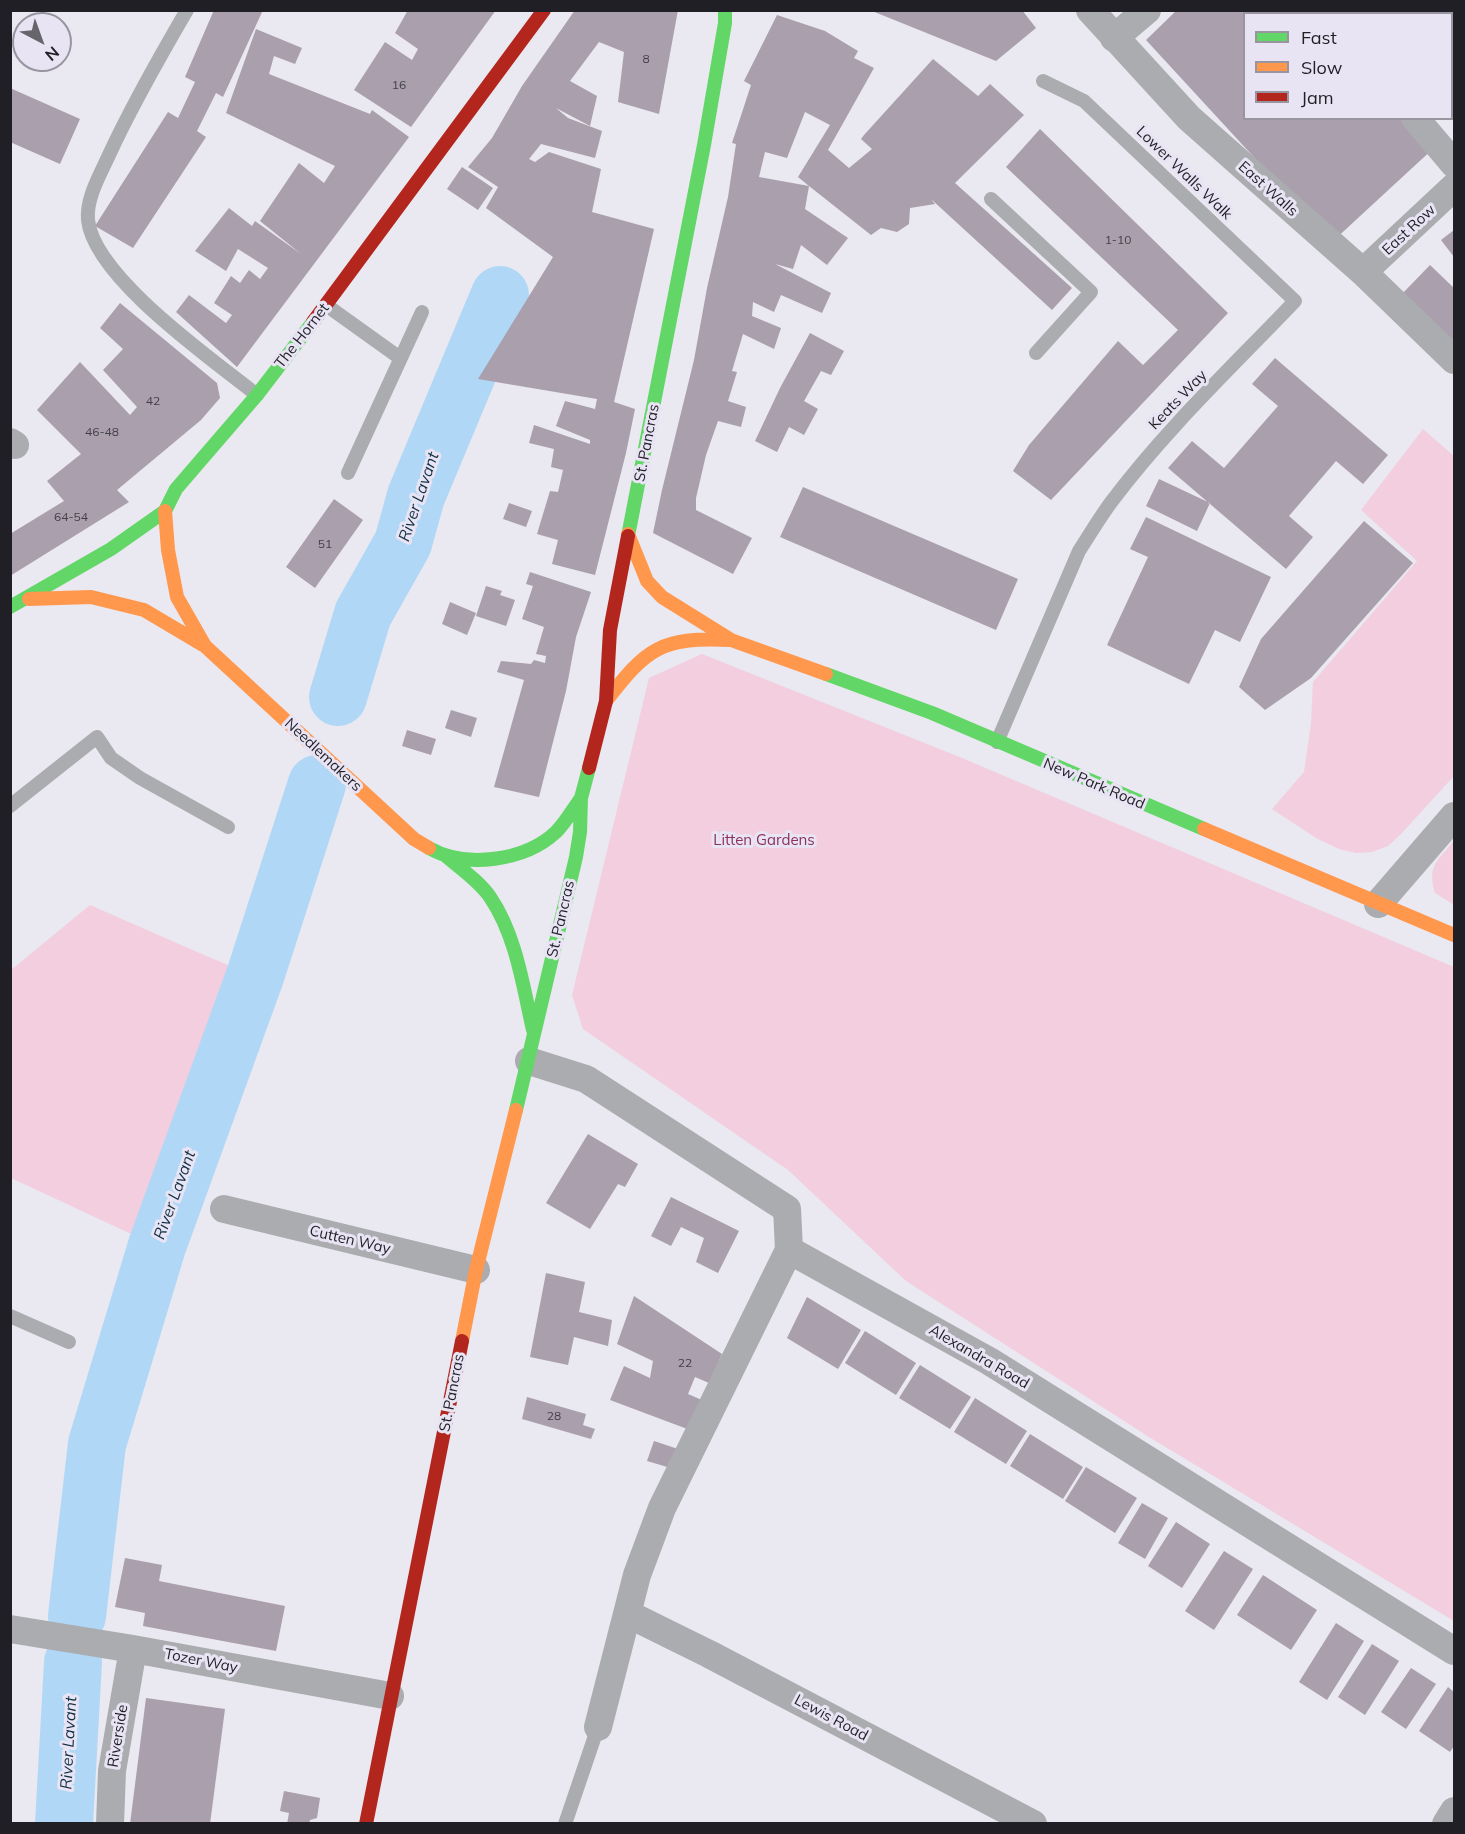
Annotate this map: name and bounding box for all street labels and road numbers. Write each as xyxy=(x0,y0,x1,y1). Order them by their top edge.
street label: Lower Walls Walk xyxy=(1132,123,1236,223)
street label: East Walls xyxy=(1235,158,1301,220)
street label: East Row xyxy=(1379,201,1439,259)
street label: The Hornet xyxy=(271,300,333,372)
street label: Keats Way xyxy=(1145,366,1211,434)
street label: St. Pancras xyxy=(631,403,663,483)
street label: Needlemakers xyxy=(281,715,365,795)
street label: New Park Road xyxy=(1041,755,1147,813)
street label: St. Pancras xyxy=(543,879,579,959)
street label: Cutten Way xyxy=(308,1222,392,1258)
street label: Alexandra Road xyxy=(926,1321,1032,1393)
street label: St. Pancras xyxy=(436,1353,468,1433)
street label: Tozer Way xyxy=(163,1645,239,1677)
street label: Lewis Road xyxy=(791,1691,871,1745)
street label: Riverside xyxy=(104,1703,132,1769)

